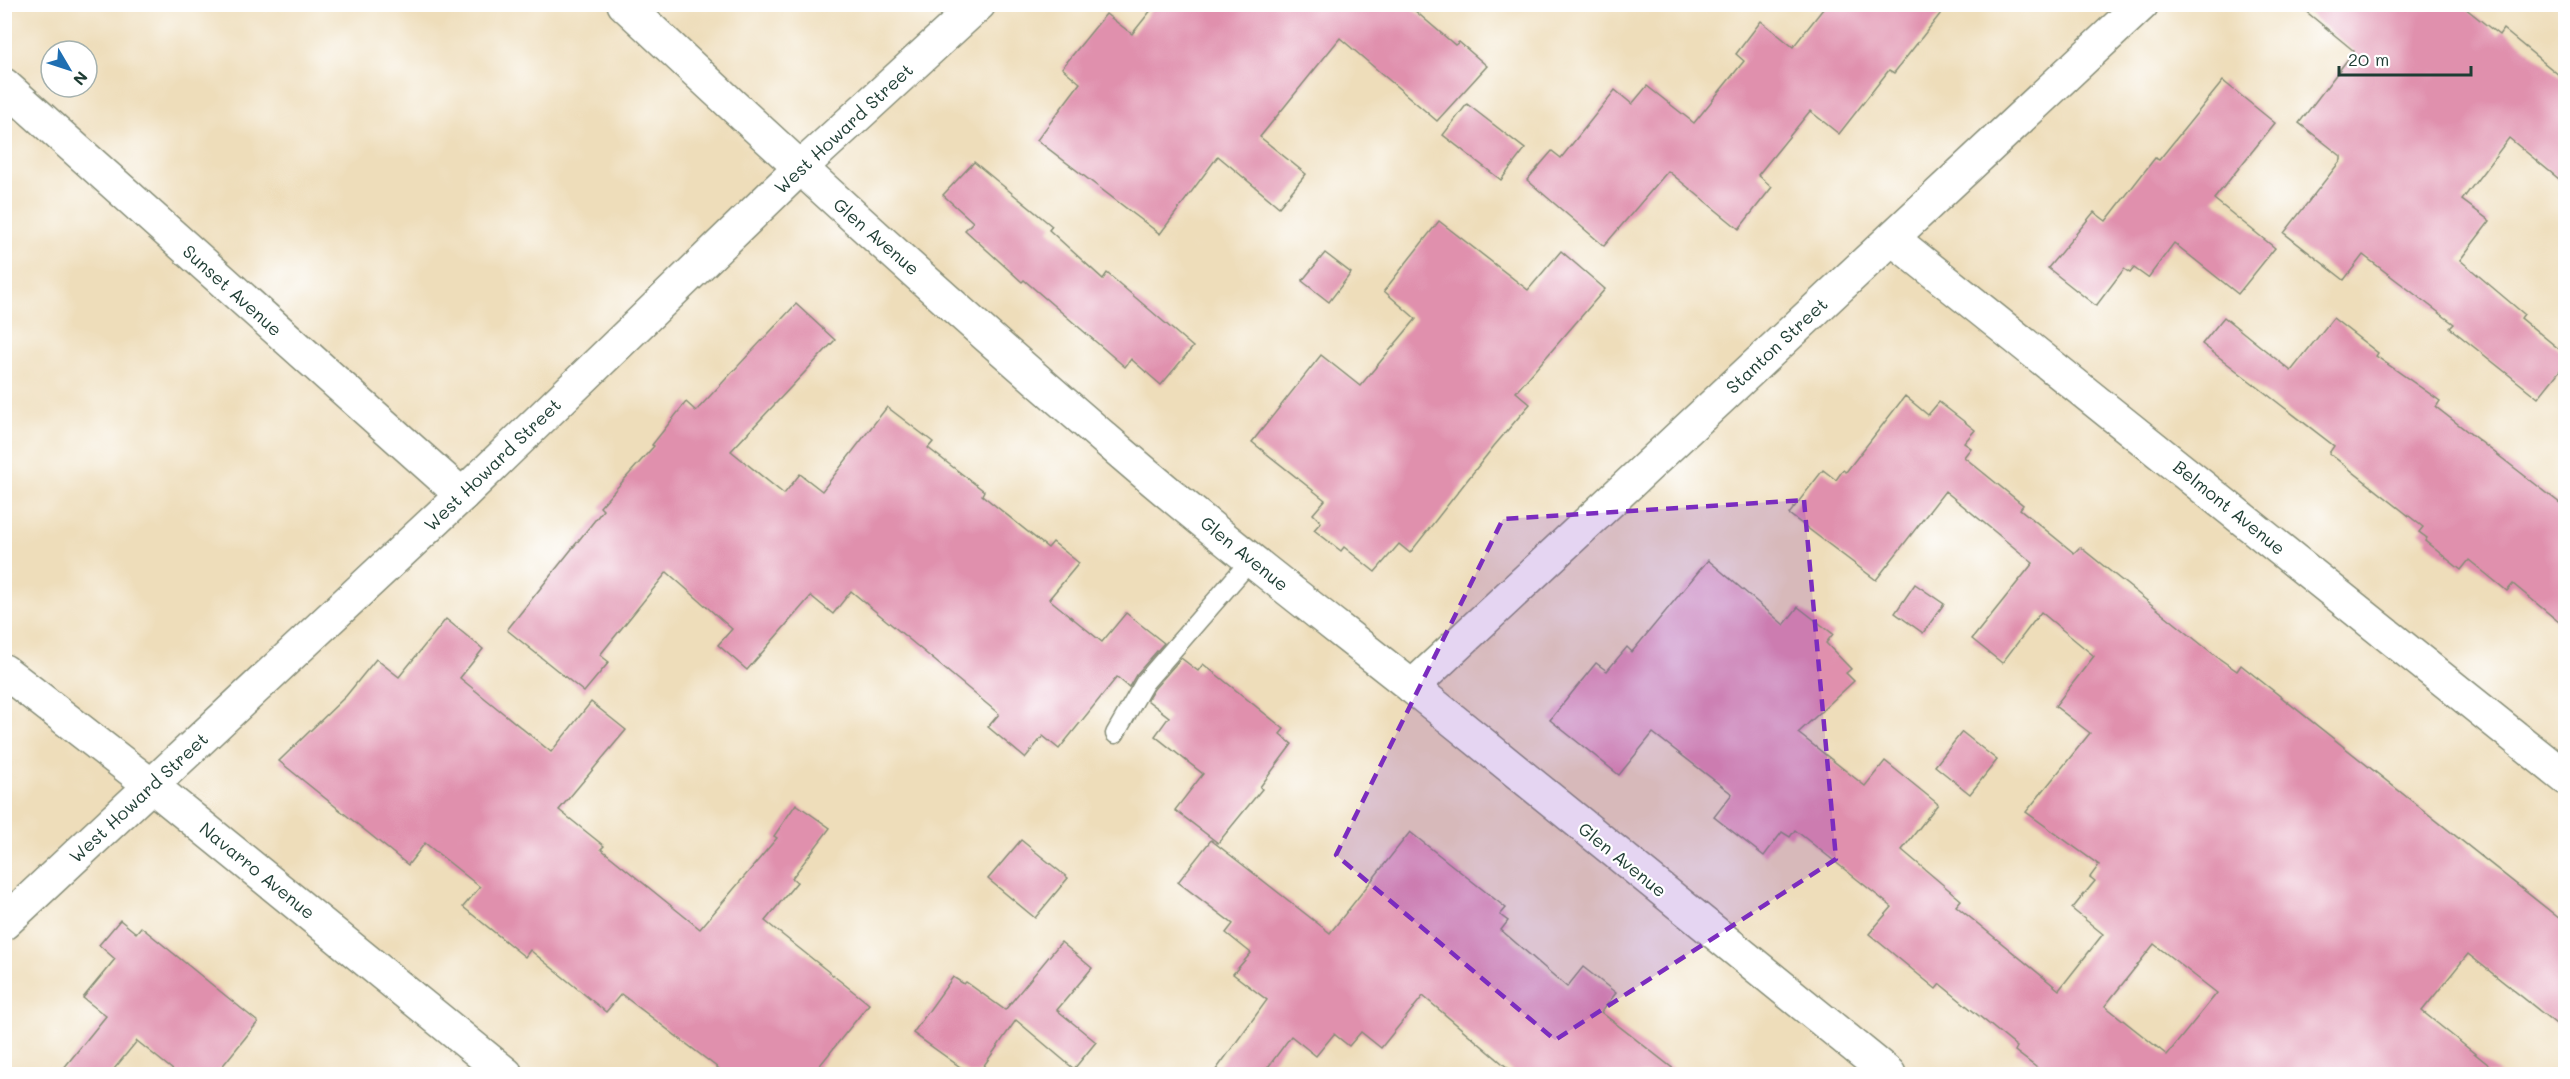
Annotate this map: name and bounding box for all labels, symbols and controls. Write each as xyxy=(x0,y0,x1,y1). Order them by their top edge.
north arrow xyxy=(39,39,99,99)
scale bar xyxy=(2339,39,2471,77)
text: 20 m xyxy=(2348,47,2389,71)
street label: West Howard Street xyxy=(769,58,918,199)
text: N xyxy=(69,67,93,90)
street label: Glen Avenue xyxy=(828,192,925,280)
street label: Sunset Avenue xyxy=(178,239,287,341)
street label: Stanton Street xyxy=(1720,292,1832,399)
street label: West Howard Street xyxy=(419,393,566,536)
street label: Belmont Avenue xyxy=(2169,455,2291,560)
street label: Glen Avenue xyxy=(1195,510,1294,596)
street label: West Howard Street xyxy=(64,727,213,868)
street label: Navarro Avenue xyxy=(195,816,320,924)
street label: Glen Avenue xyxy=(1573,816,1672,902)

